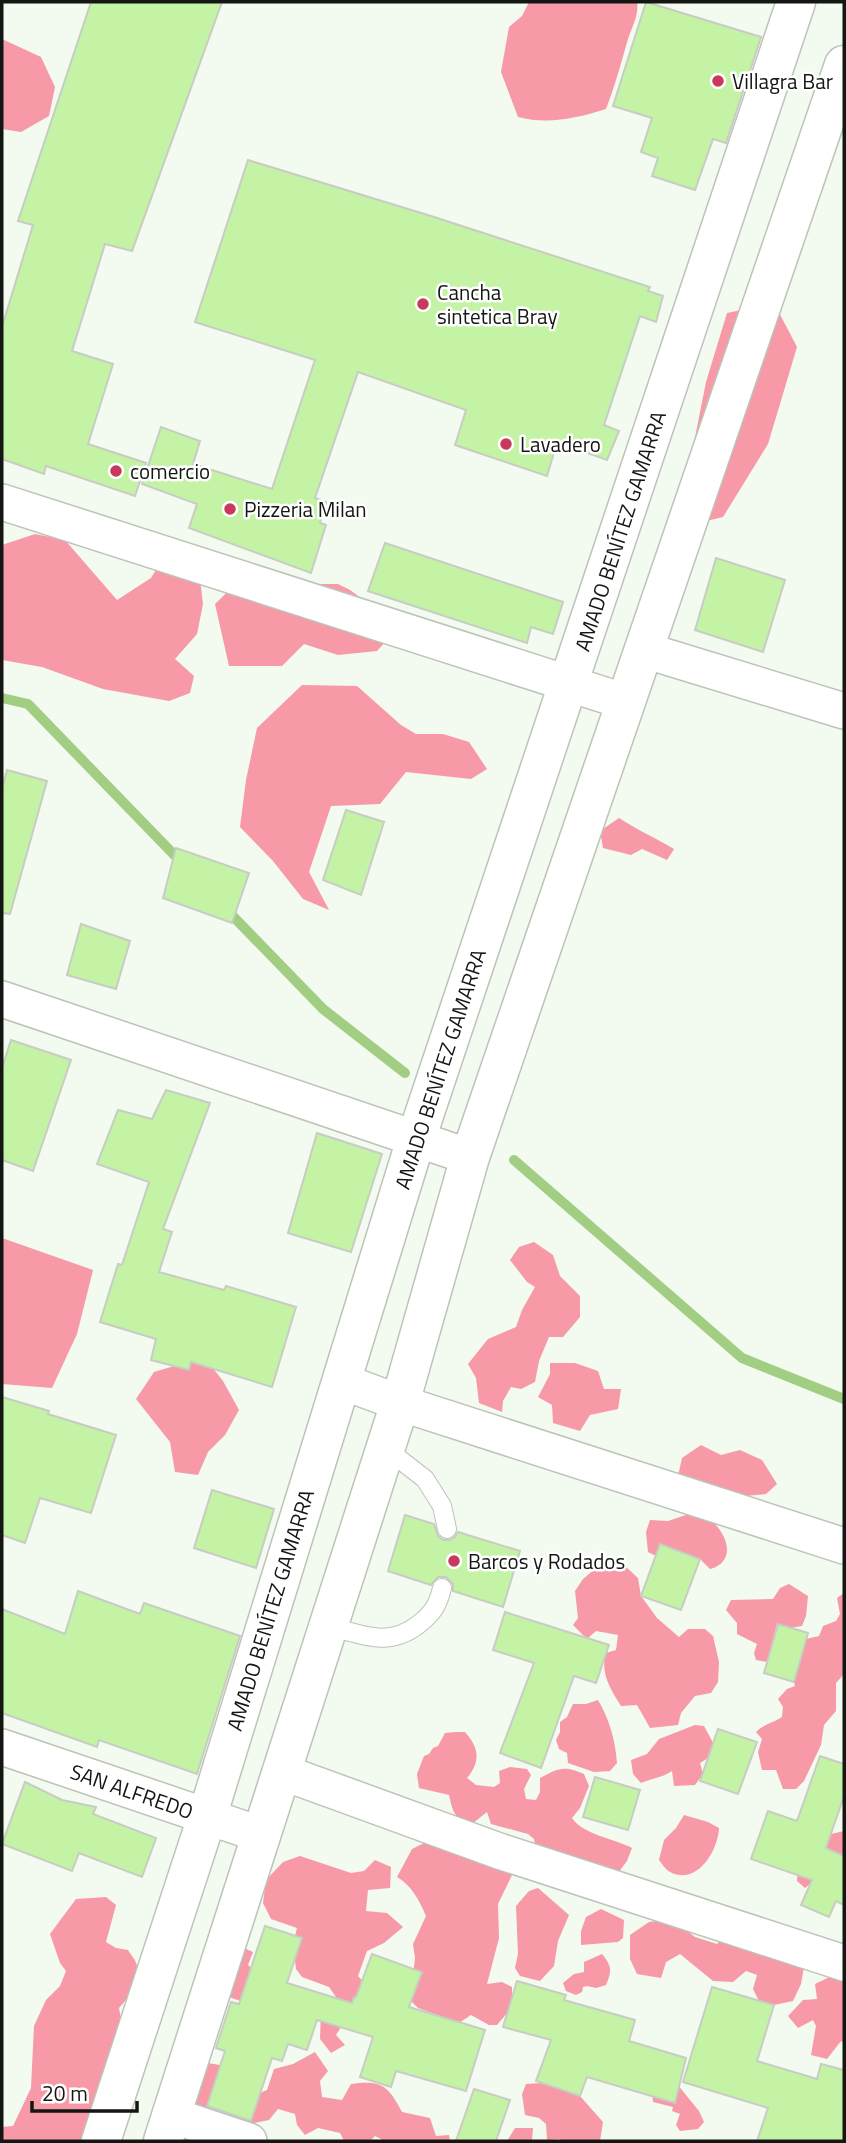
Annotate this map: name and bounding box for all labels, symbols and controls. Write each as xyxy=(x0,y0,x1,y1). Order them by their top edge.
place label: Villagra Bar xyxy=(732,65,833,97)
marker: Villagra Bar xyxy=(710,73,726,89)
place label: Cancha sintetica Bray xyxy=(437,276,558,332)
marker: Cancha sintetica Bray xyxy=(415,296,431,312)
street label: AMADO BENÍTEZ GAMARRA xyxy=(566,406,674,655)
place label: Lavadero xyxy=(520,428,601,460)
marker: Lavadero xyxy=(498,436,514,452)
place label: comercio xyxy=(130,455,210,487)
marker: comercio xyxy=(108,463,124,479)
place label: Pizzeria Milan xyxy=(244,493,367,525)
marker: Pizzeria Milan xyxy=(222,501,238,517)
street label: AMADO BENÍTEZ GAMARRA xyxy=(386,944,494,1193)
street label: AMADO BENÍTEZ GAMARRA xyxy=(218,1485,322,1735)
place label: Barcos y Rodados xyxy=(468,1545,625,1577)
marker: Barcos y Rodados xyxy=(446,1553,462,1569)
street label: SAN ALFREDO xyxy=(66,1755,198,1827)
scale bar xyxy=(32,2070,136,2114)
text: 20 m xyxy=(42,2077,88,2109)

